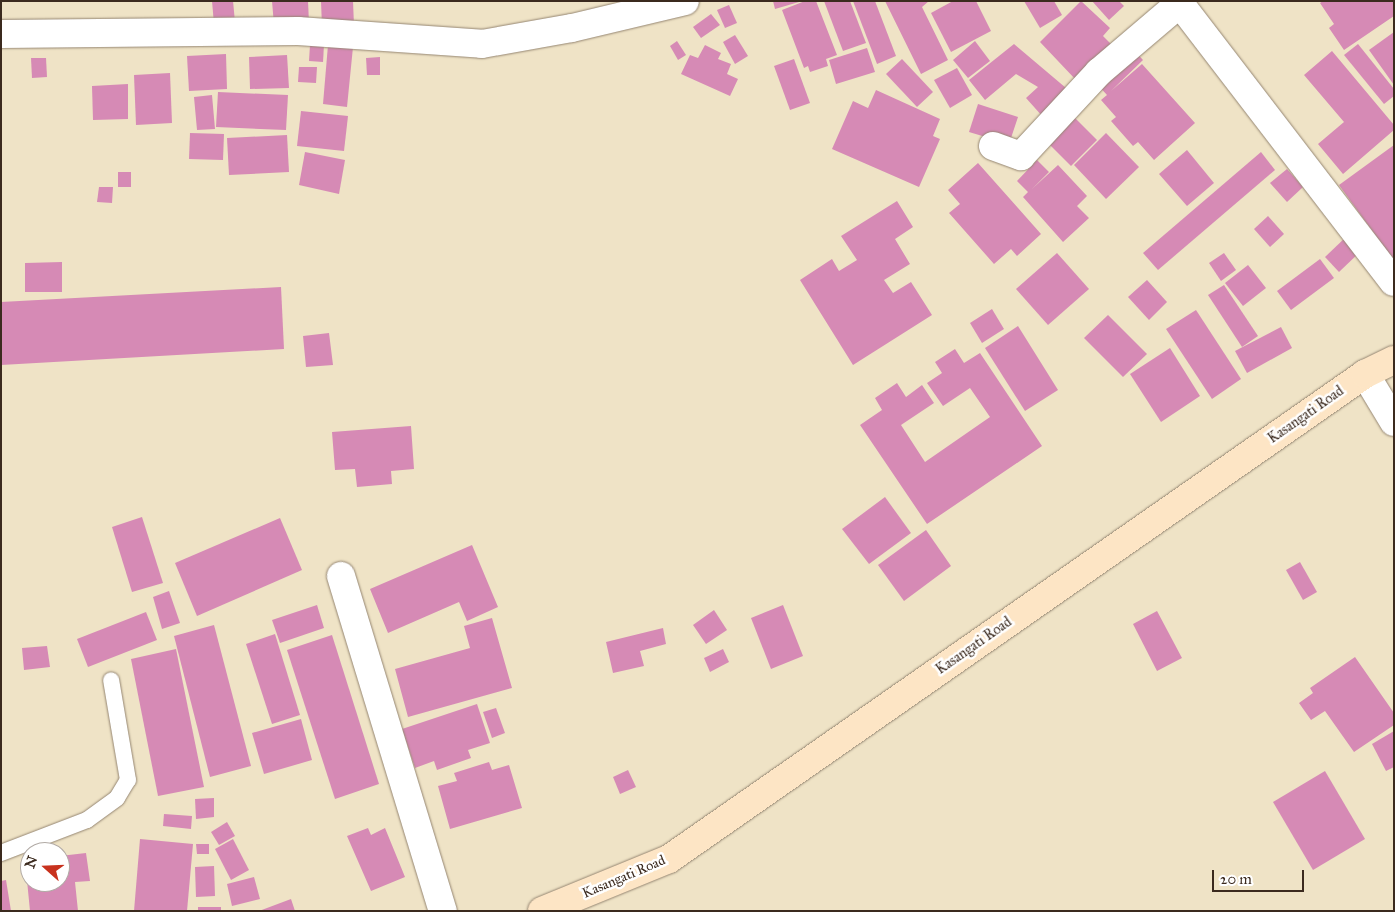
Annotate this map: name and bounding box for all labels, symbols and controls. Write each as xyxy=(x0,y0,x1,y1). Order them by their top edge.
street label: Kasangati Road xyxy=(1265,383,1347,447)
street label: Kasangati Road xyxy=(933,614,1015,678)
north arrow xyxy=(20,842,70,892)
street label: Kasangati Road xyxy=(580,852,668,902)
text: N xyxy=(21,854,41,871)
scale bar xyxy=(1215,860,1308,892)
text: 20 m xyxy=(1220,870,1252,888)

